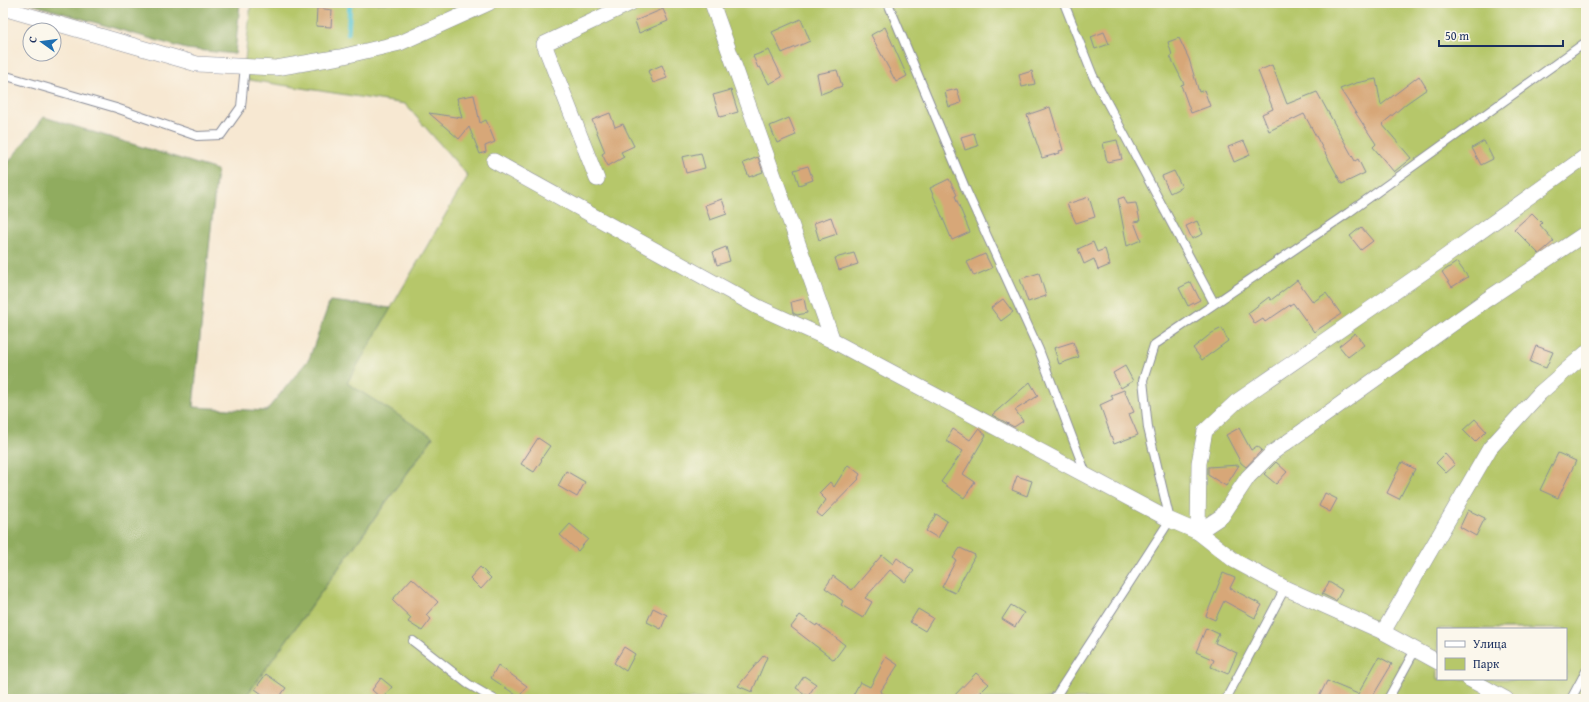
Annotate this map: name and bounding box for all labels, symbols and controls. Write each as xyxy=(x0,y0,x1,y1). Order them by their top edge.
north arrow xyxy=(22,22,62,62)
scale bar xyxy=(1439,22,1563,48)
text: 50 m xyxy=(1445,27,1469,44)
text: С xyxy=(24,35,41,45)
legend xyxy=(1437,628,1567,680)
text: Улица xyxy=(1473,635,1507,652)
text: Парк xyxy=(1473,655,1500,672)

